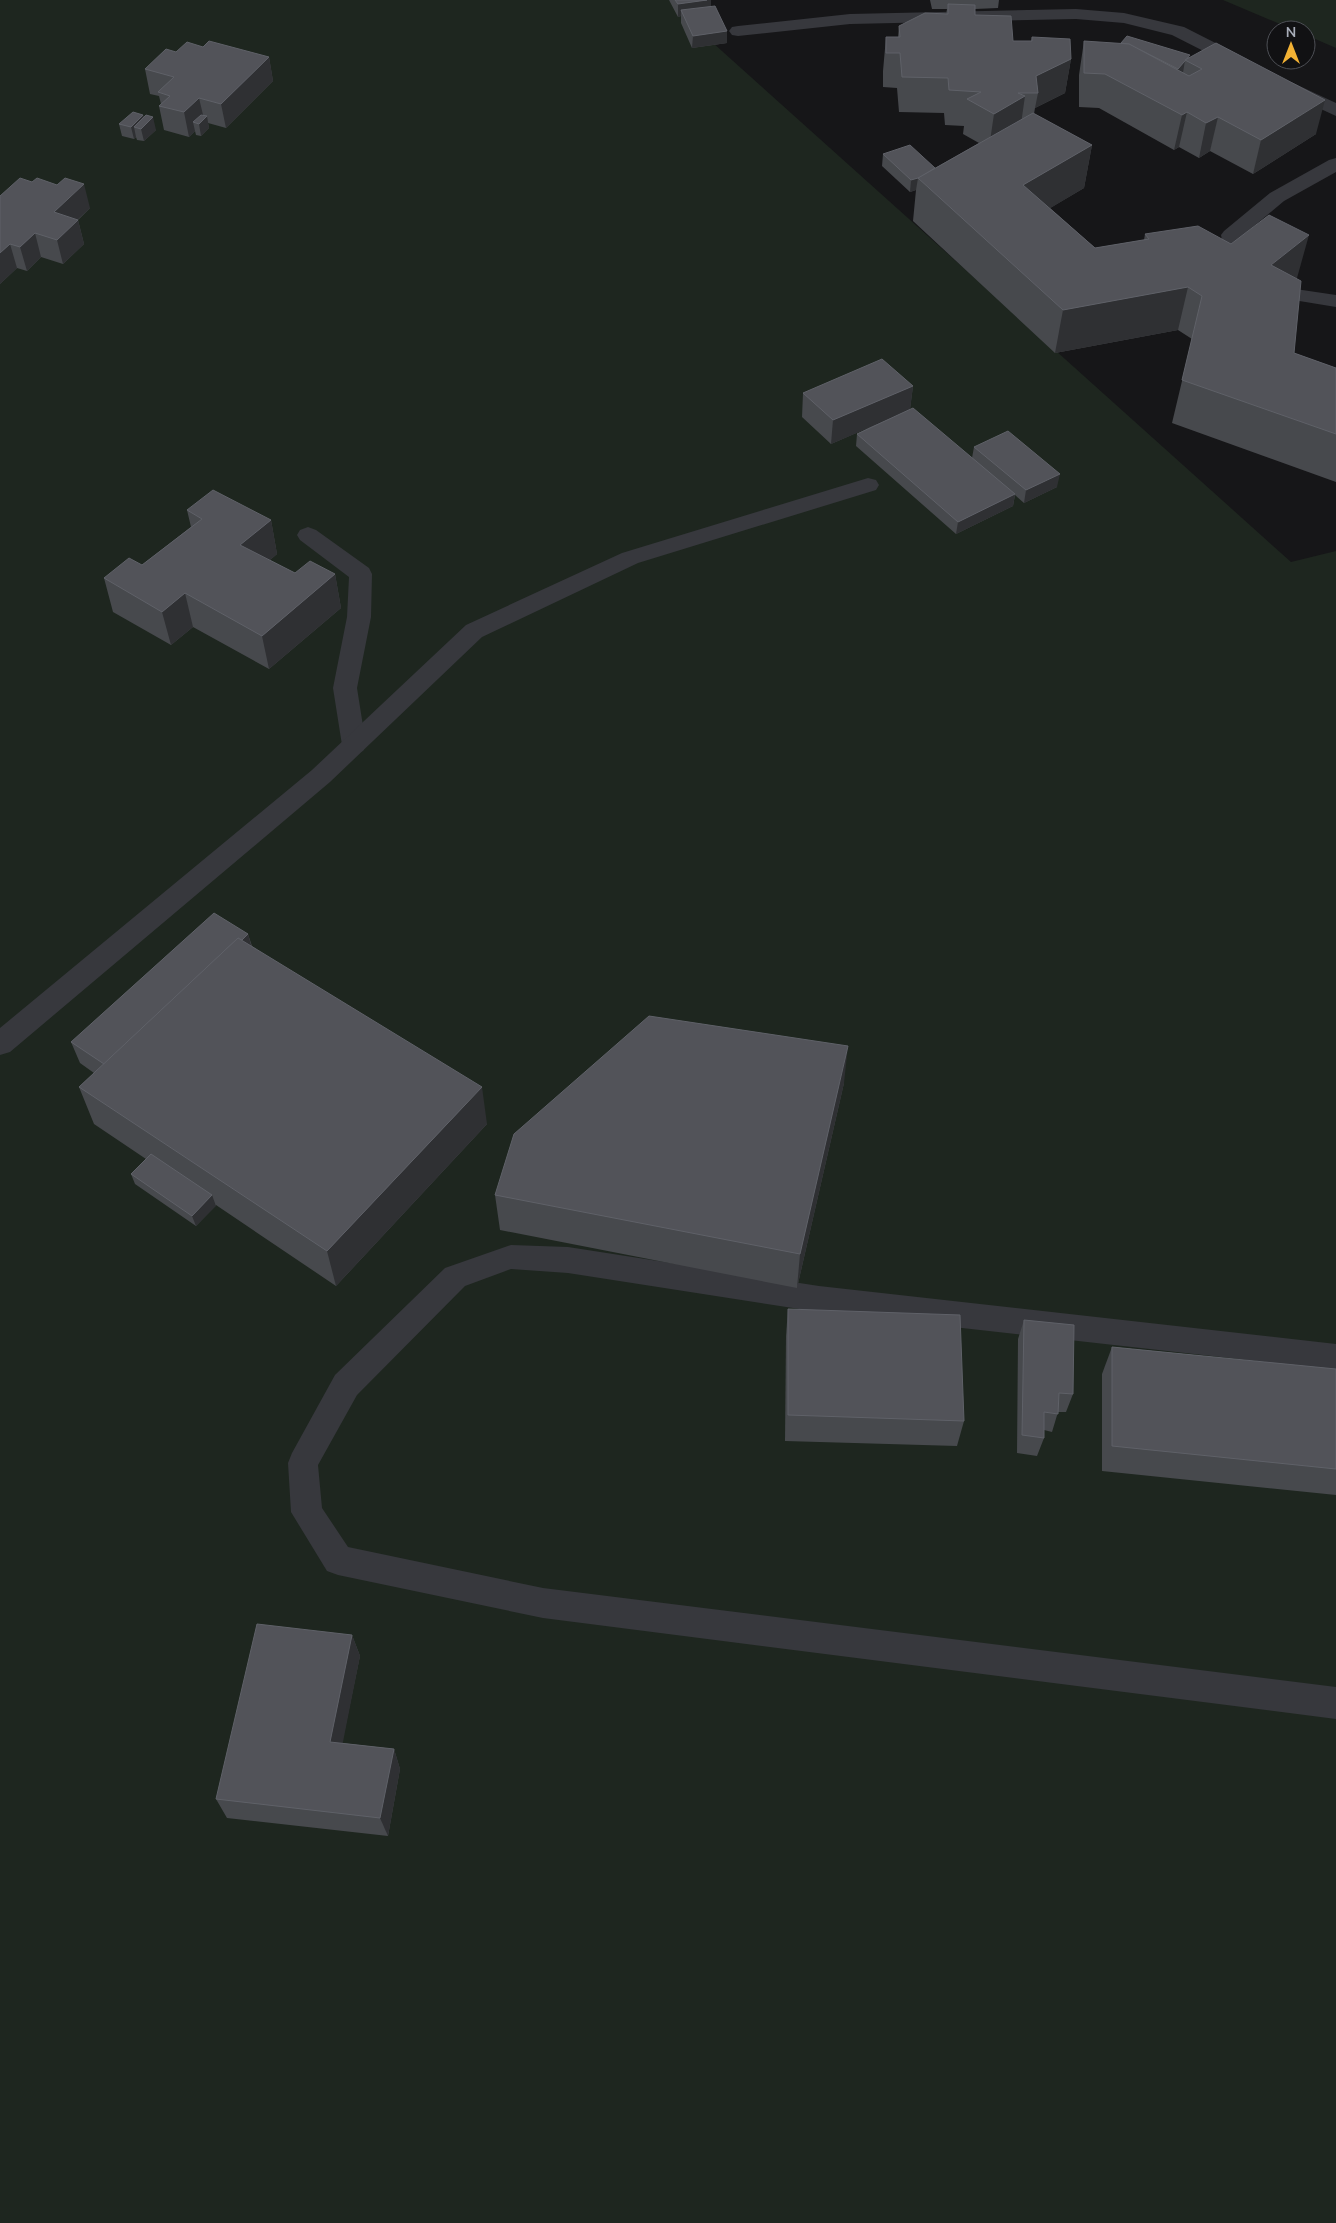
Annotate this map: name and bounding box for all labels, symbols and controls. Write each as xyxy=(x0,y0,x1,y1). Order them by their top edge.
north arrow xyxy=(1266,20,1316,70)
text: N xyxy=(1286,23,1296,42)

